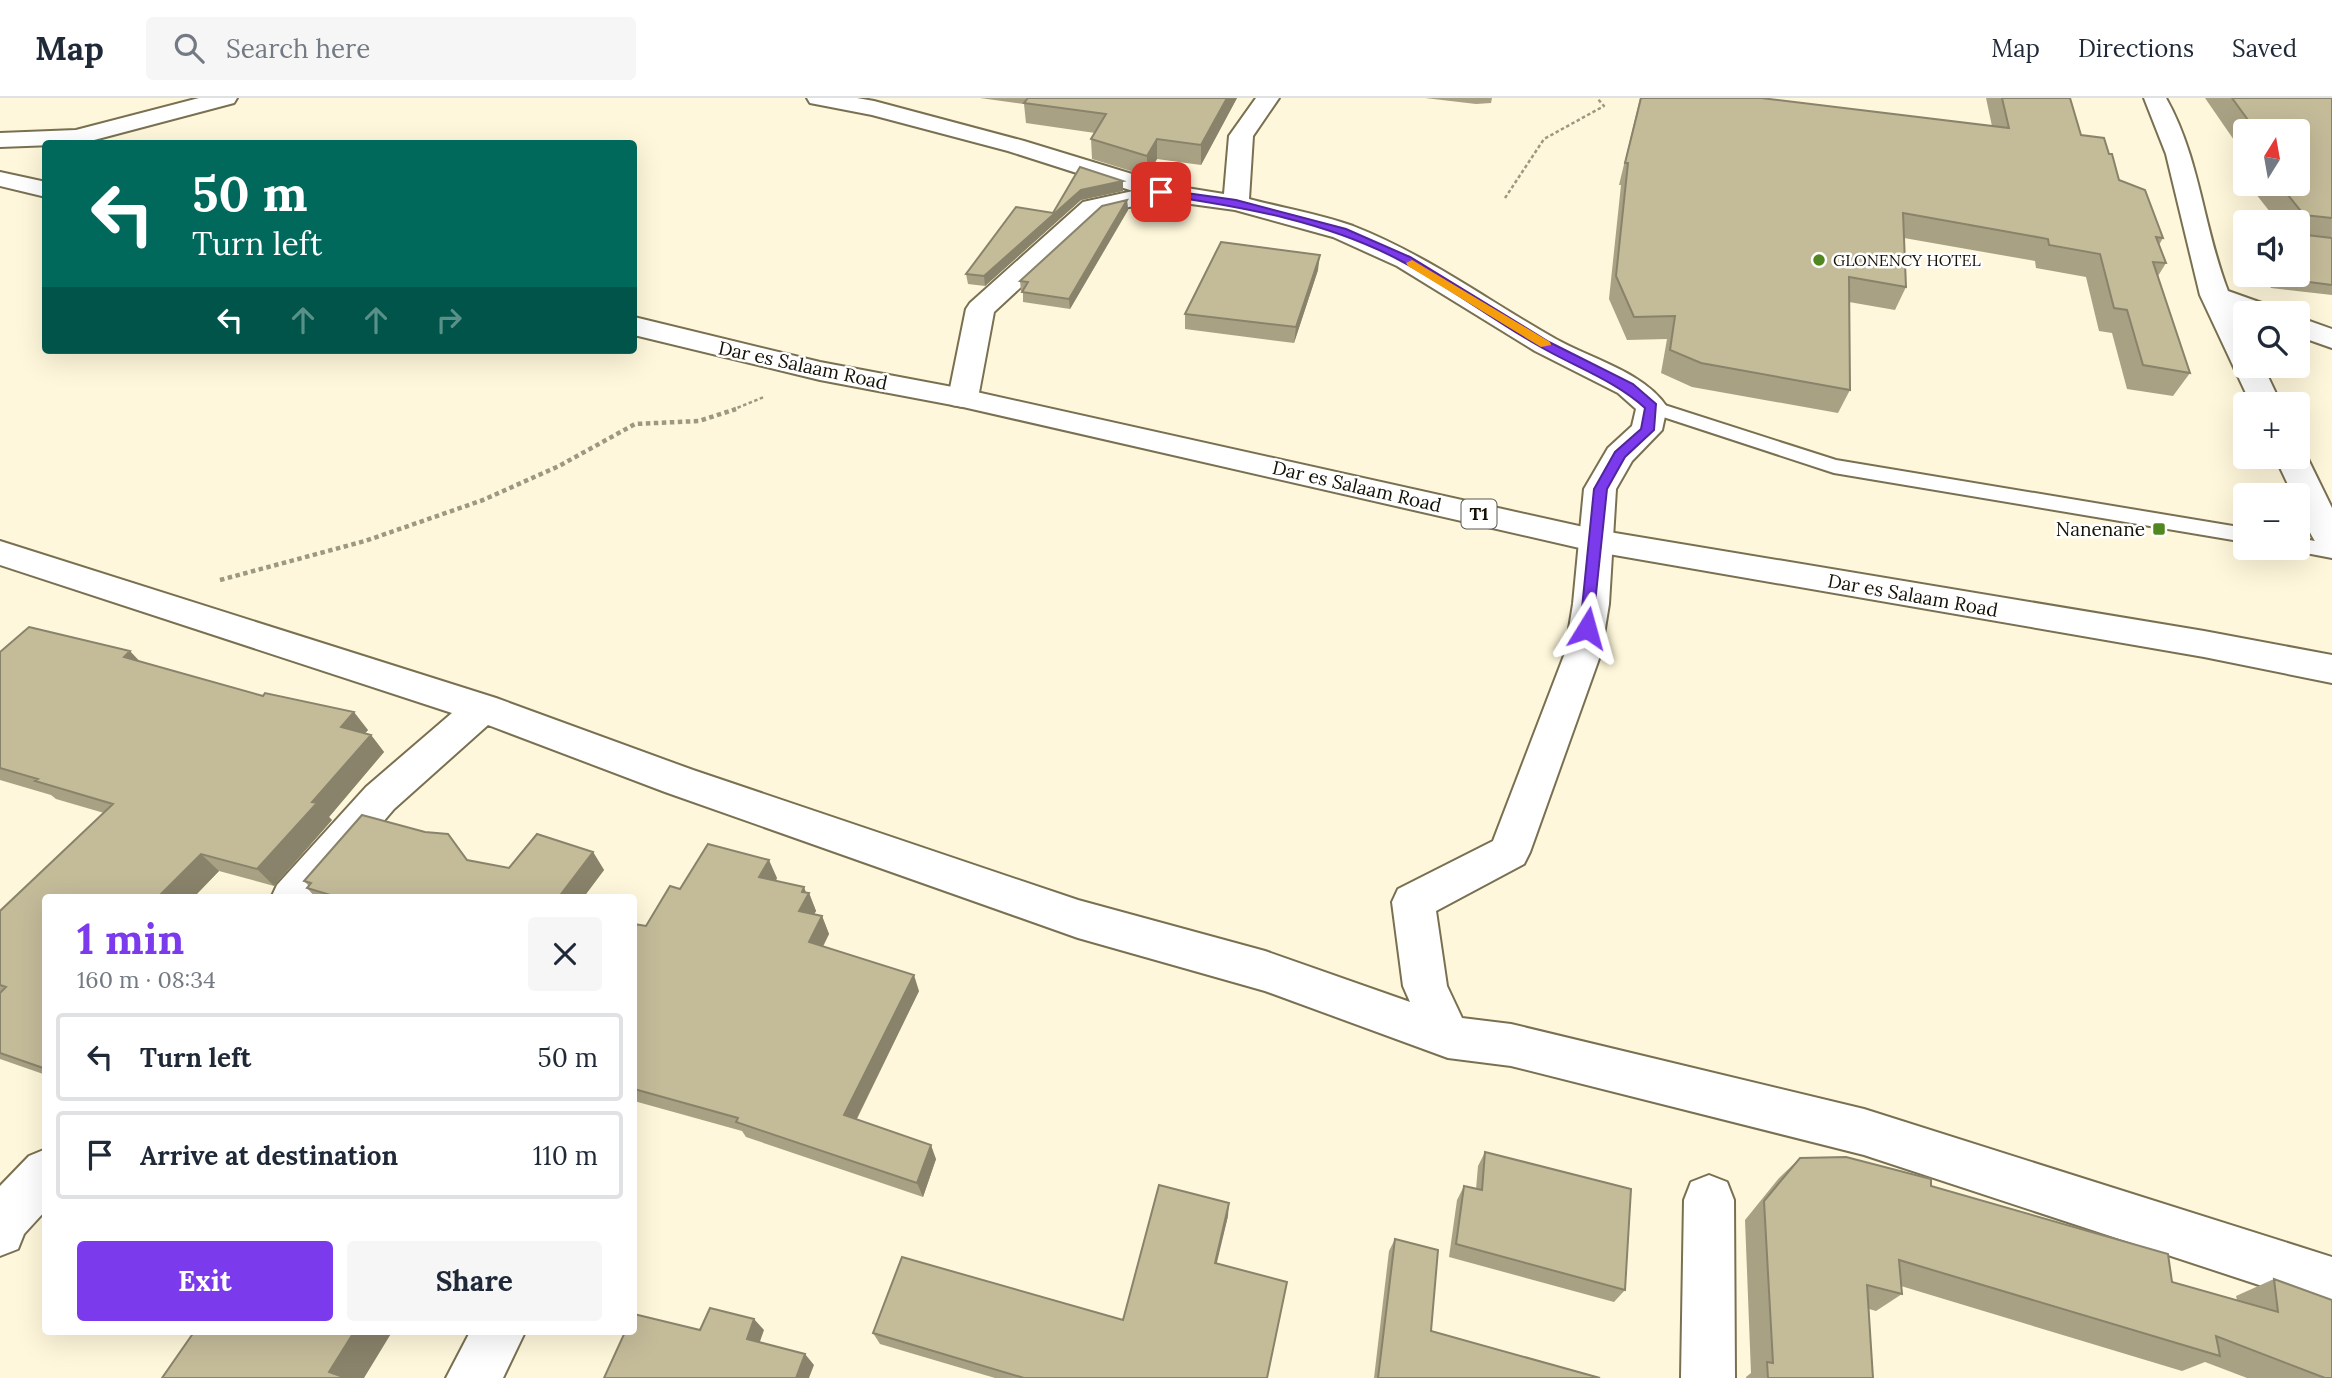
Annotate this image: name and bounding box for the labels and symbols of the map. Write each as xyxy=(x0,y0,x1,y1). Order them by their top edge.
north arrow xyxy=(2233,119,2310,196)
pin xyxy=(1131,162,1191,222)
place label: GLONENCY HOTEL xyxy=(1833,250,1981,270)
marker: GLONENCY HOTEL xyxy=(1811,252,1827,268)
street label: Dar es Salaam Road xyxy=(716,335,890,395)
street label: Dar es Salaam Road xyxy=(1270,455,1444,517)
road number: T1 xyxy=(1462,500,1496,528)
place label: Nanenane xyxy=(2056,517,2145,541)
marker: Nanenane xyxy=(2151,521,2167,537)
street label: Dar es Salaam Road xyxy=(1826,568,2000,622)
position arrow xyxy=(1550,591,1624,665)

